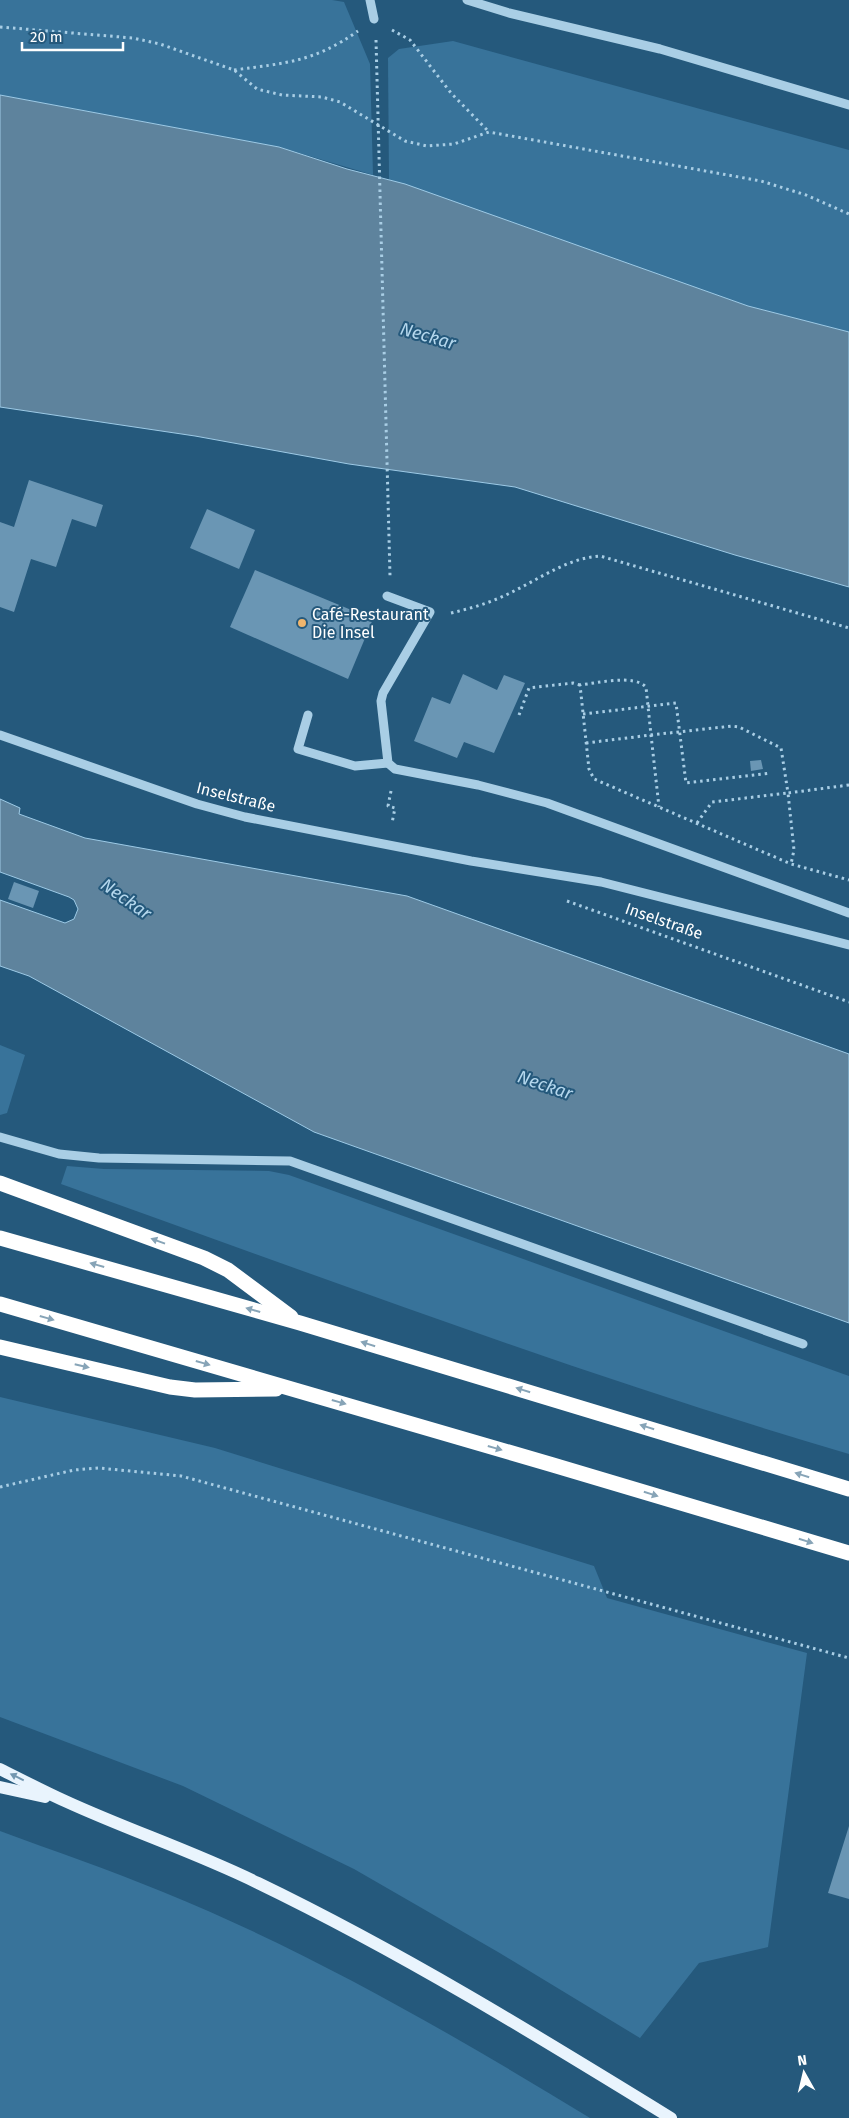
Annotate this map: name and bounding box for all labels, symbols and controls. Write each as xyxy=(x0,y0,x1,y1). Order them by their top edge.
scale bar xyxy=(22,20,124,52)
text: 20 m xyxy=(30,28,63,46)
water label: Neckar xyxy=(398,318,459,355)
place label: Café-Restaurant Die Insel xyxy=(312,605,429,642)
marker: Café-Restaurant Die Insel xyxy=(296,617,308,629)
street label: Inselstraße xyxy=(195,778,277,816)
water label: Neckar xyxy=(96,874,157,925)
street label: Inselstraße xyxy=(623,899,705,943)
water label: Neckar xyxy=(515,1065,577,1105)
one-way arrow xyxy=(150,1237,165,1245)
one-way arrow xyxy=(89,1261,104,1269)
one-way arrow xyxy=(245,1306,261,1314)
one-way arrow xyxy=(40,1314,55,1322)
one-way arrow xyxy=(360,1339,375,1347)
one-way arrow xyxy=(196,1359,211,1367)
one-way arrow xyxy=(74,1362,89,1370)
one-way arrow xyxy=(516,1385,531,1393)
one-way arrow xyxy=(331,1398,346,1406)
one-way arrow xyxy=(639,1423,654,1431)
one-way arrow xyxy=(487,1444,502,1452)
one-way arrow xyxy=(795,1471,810,1478)
one-way arrow xyxy=(643,1490,658,1498)
one-way arrow xyxy=(799,1537,814,1545)
one-way arrow xyxy=(10,1773,24,1781)
north arrow xyxy=(779,2048,829,2098)
text: N xyxy=(796,2052,808,2070)

